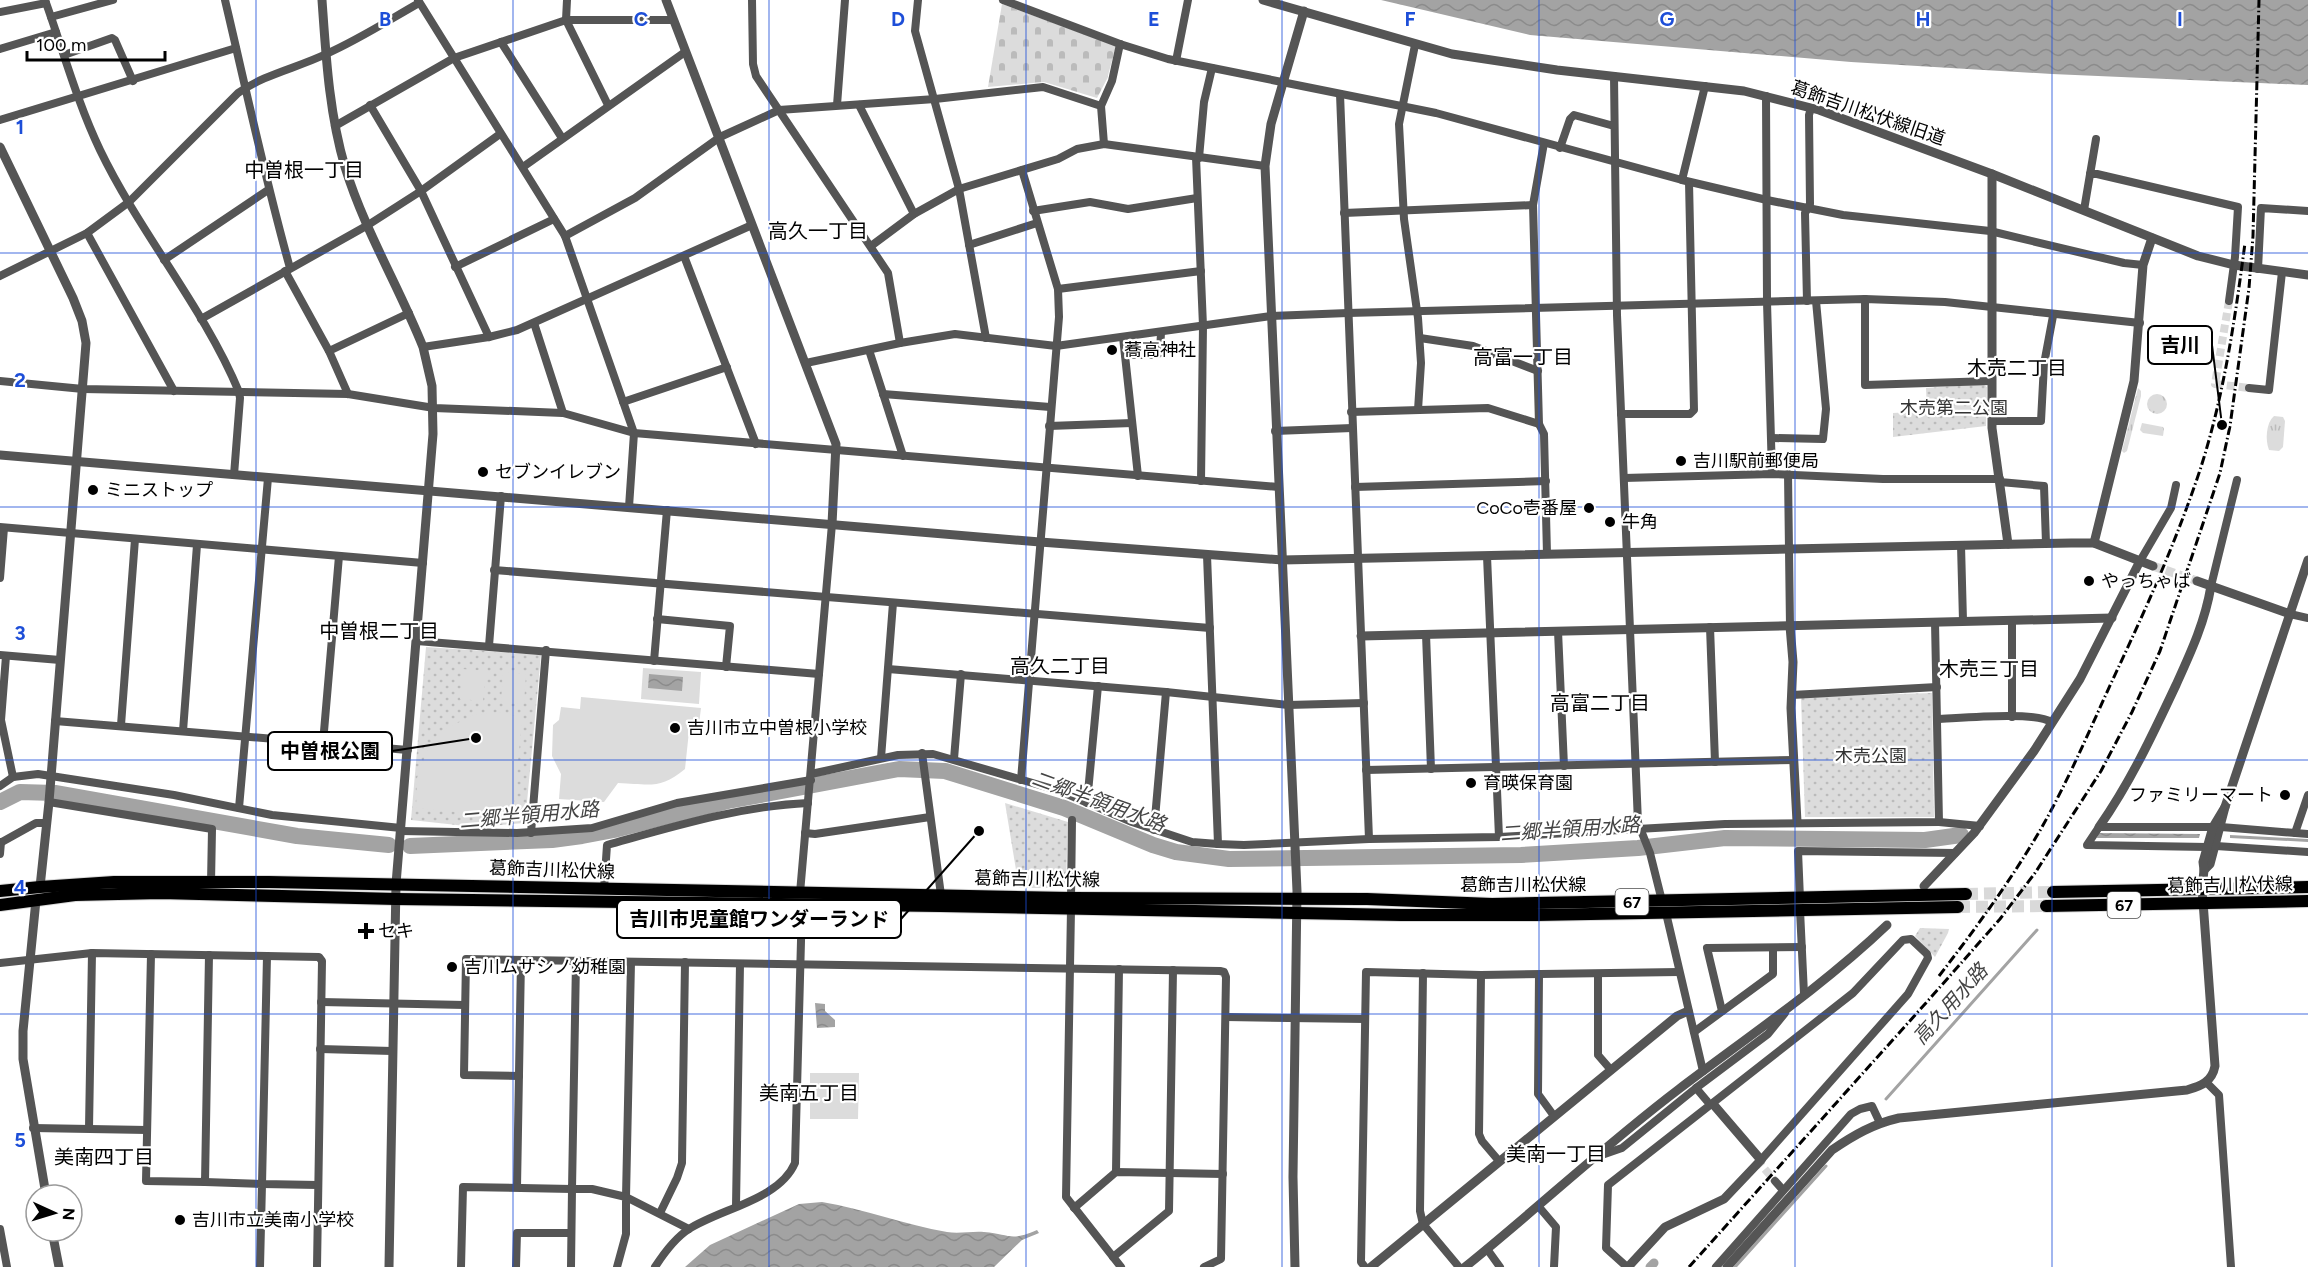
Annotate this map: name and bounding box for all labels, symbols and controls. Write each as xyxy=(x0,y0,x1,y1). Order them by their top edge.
text: B xyxy=(379,7,391,31)
text: C xyxy=(634,7,648,31)
text: D xyxy=(891,7,905,31)
text: E xyxy=(1148,7,1160,31)
text: F xyxy=(1404,7,1416,31)
text: G xyxy=(1660,7,1675,31)
text: H xyxy=(1916,7,1931,31)
text: I xyxy=(2177,7,2183,31)
scale bar xyxy=(27,24,165,62)
text: 100 m xyxy=(36,34,86,56)
street label: 葛飾吉川松伏線旧道 xyxy=(1788,76,1948,150)
text: 1 xyxy=(16,115,24,139)
district label: 中曽根一丁目 xyxy=(244,158,364,182)
district label: 高久一丁目 xyxy=(768,219,868,243)
callout: 吉川 xyxy=(2148,326,2212,364)
text: 吉川 xyxy=(2160,333,2200,357)
place label: 蕎高神社 xyxy=(1124,339,1196,361)
marker: 蕎高神社 xyxy=(1105,343,1119,357)
district label: 高富一丁目 xyxy=(1473,345,1573,369)
district label: 木売二丁目 xyxy=(1967,356,2067,380)
text: 2 xyxy=(14,368,26,392)
park label: 木売第二公園 xyxy=(1900,397,2008,419)
place label: 吉川駅前郵便局 xyxy=(1693,450,1819,472)
marker: 吉川駅前郵便局 xyxy=(1674,454,1688,468)
place label: セブンイレブン xyxy=(495,461,621,483)
marker: セブンイレブン xyxy=(476,465,490,479)
place label: ミニストップ xyxy=(105,479,213,501)
marker: ミニストップ xyxy=(86,483,100,497)
place label: CoCo壱番屋 xyxy=(1476,497,1577,519)
marker: CoCo壱番屋 xyxy=(1582,501,1596,515)
place label: 牛角 xyxy=(1622,511,1658,533)
marker: 牛角 xyxy=(1603,515,1617,529)
place label: やっちゃば xyxy=(2101,570,2191,592)
marker: やっちゃば xyxy=(2082,574,2096,588)
district label: 中曽根二丁目 xyxy=(319,619,439,643)
text: 3 xyxy=(14,621,26,645)
district label: 高久二丁目 xyxy=(1010,654,1110,678)
district label: 木売三丁目 xyxy=(1939,657,2039,681)
district label: 高富二丁目 xyxy=(1550,691,1650,715)
place label: 吉川市立中曽根小学校 xyxy=(687,717,867,739)
marker: 吉川市立中曽根小学校 xyxy=(668,721,682,735)
callout: 中曽根公園 xyxy=(268,732,392,770)
text: 中曽根公園 xyxy=(280,739,380,763)
park label: 木売公園 xyxy=(1835,745,1907,767)
water label: 二郷半領用水路 xyxy=(1029,766,1171,837)
place label: 育暎保育園 xyxy=(1483,772,1573,794)
marker: 育暎保育園 xyxy=(1464,776,1478,790)
place label: ファミリーマート xyxy=(2129,784,2273,806)
marker: ファミリーマート xyxy=(2278,788,2292,802)
water label: 二郷半領用水路 xyxy=(458,797,602,833)
water label: 二郷半領用水路 xyxy=(1499,812,1643,846)
street label: 葛飾吉川松伏線 xyxy=(489,857,615,883)
street label: 葛飾吉川松伏線 xyxy=(974,867,1100,891)
street label: 葛飾吉川松伏線 xyxy=(2167,873,2293,897)
street label: 葛飾吉川松伏線 xyxy=(1460,874,1586,896)
text: 4 xyxy=(14,875,27,899)
road number: 67 xyxy=(1616,889,1648,915)
road number: 67 xyxy=(2108,892,2140,918)
callout: 吉川市児童館ワンダーランド xyxy=(617,900,901,938)
text: 吉川市児童館ワンダーランド xyxy=(629,907,889,931)
place label: セキ xyxy=(378,920,414,942)
marker: セキ xyxy=(359,924,373,938)
place label: 吉川ムサシノ幼稚園 xyxy=(464,956,626,978)
water label: 高久用水路 xyxy=(1908,957,1994,1049)
marker: 吉川ムサシノ幼稚園 xyxy=(445,960,459,974)
district label: 美南五丁目 xyxy=(759,1081,859,1105)
text: 5 xyxy=(14,1128,26,1152)
district label: 美南一丁目 xyxy=(1506,1142,1606,1166)
district label: 美南四丁目 xyxy=(54,1145,154,1169)
north arrow xyxy=(24,1183,84,1243)
text: N xyxy=(59,1207,78,1221)
place label: 吉川市立美南小学校 xyxy=(192,1209,354,1231)
marker: 吉川市立美南小学校 xyxy=(173,1213,187,1227)

